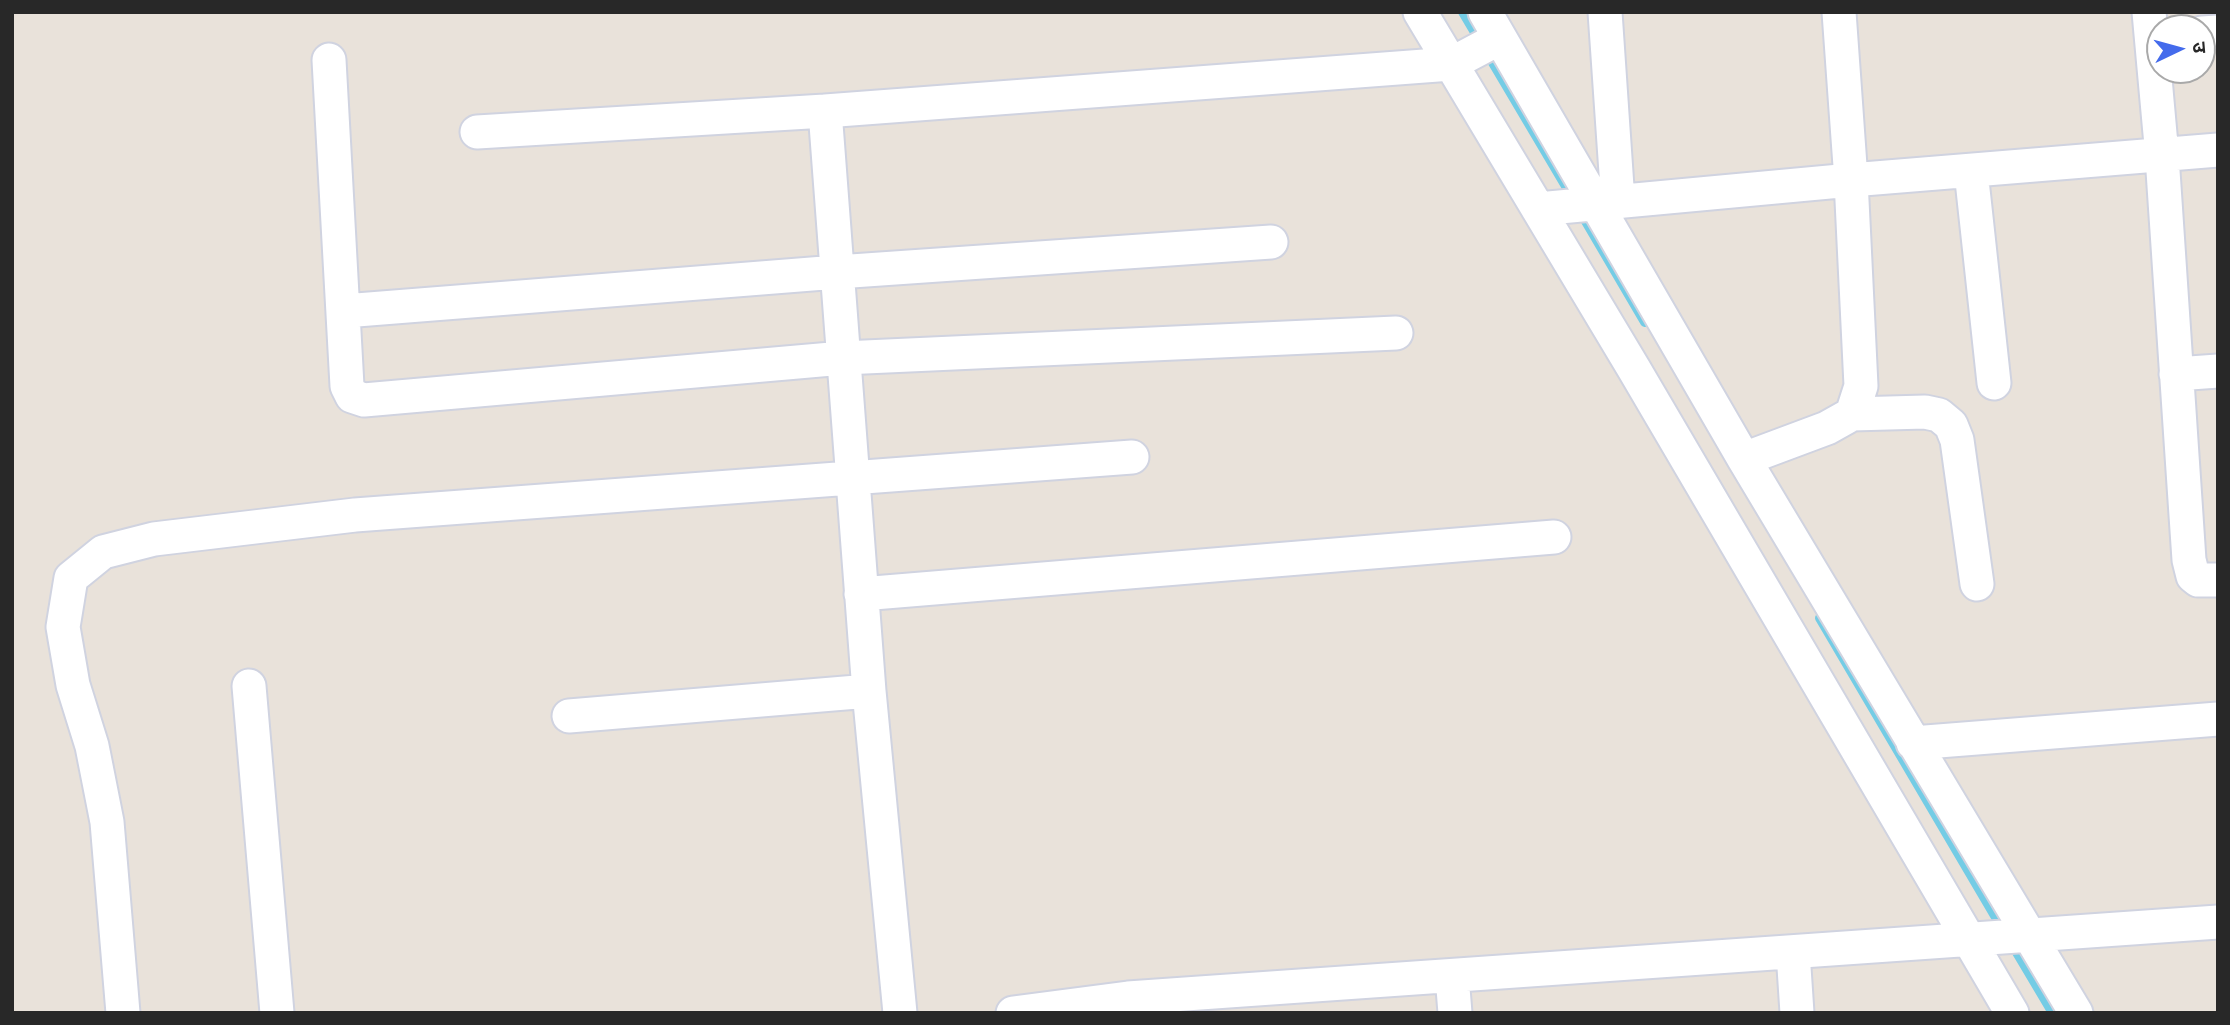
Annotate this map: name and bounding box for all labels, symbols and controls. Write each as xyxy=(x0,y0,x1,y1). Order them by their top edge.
north arrow xyxy=(2146,14,2216,84)
text: उ xyxy=(2188,41,2212,54)

